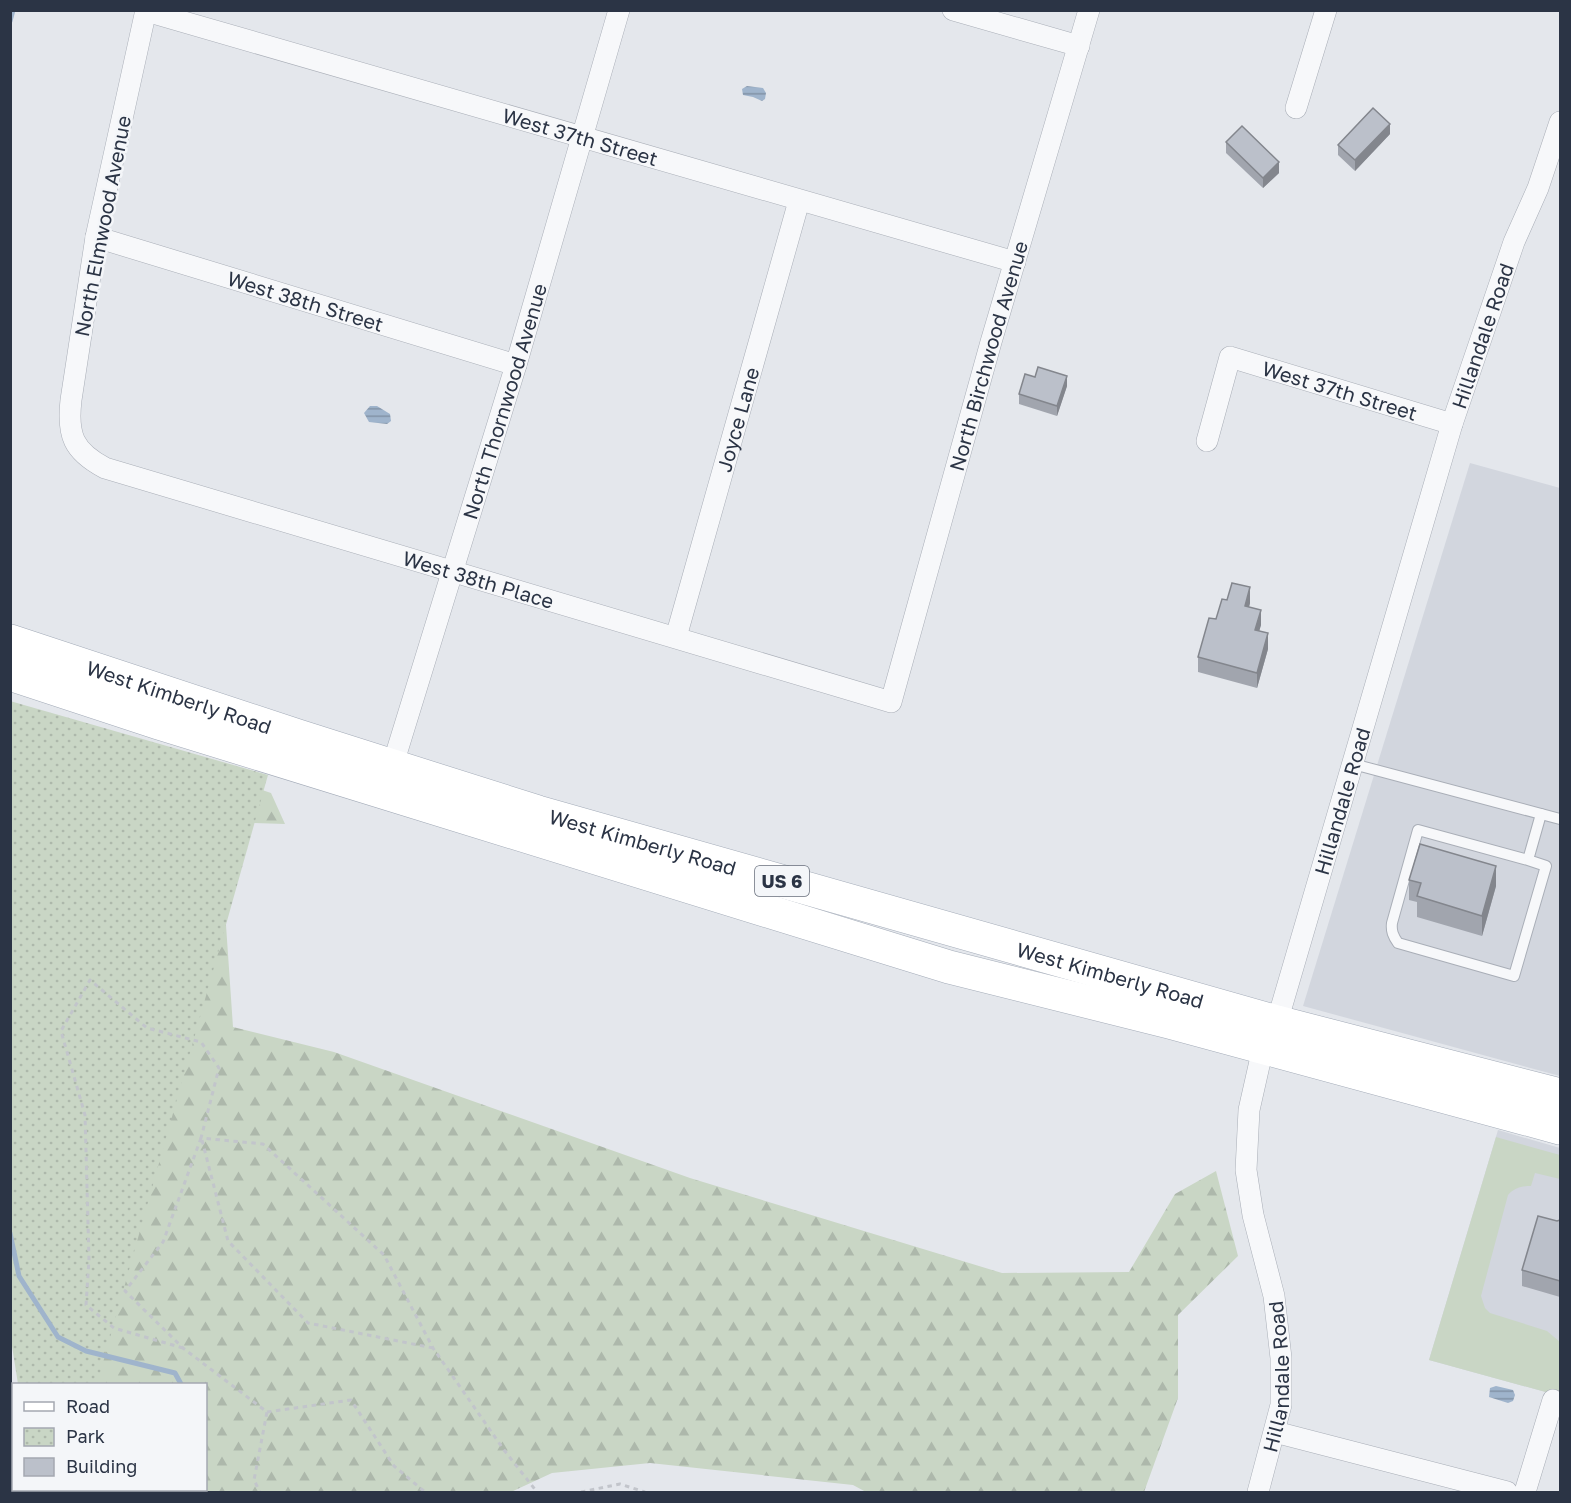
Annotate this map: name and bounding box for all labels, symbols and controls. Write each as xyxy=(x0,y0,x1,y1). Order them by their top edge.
street label: West 37th Street xyxy=(500,103,661,170)
street label: North Elmwood Avenue xyxy=(69,113,135,339)
street label: North Birchwood Avenue xyxy=(944,238,1032,473)
street label: Hillandale Road xyxy=(1446,260,1518,412)
street label: West 38th Street xyxy=(224,266,387,336)
street label: North Thornwood Avenue xyxy=(457,280,551,522)
street label: West 37th Street xyxy=(1260,356,1420,425)
street label: Joyce Lane xyxy=(711,364,764,475)
street label: West 38th Place xyxy=(400,545,557,613)
street label: West Kimberly Road xyxy=(83,655,275,738)
street label: Hillandale Road xyxy=(1309,724,1375,878)
street label: West Kimberly Road xyxy=(547,804,739,880)
road number: US 6 xyxy=(755,866,809,896)
street label: West Kimberly Road xyxy=(1014,937,1207,1013)
street label: Hillandale Road xyxy=(1257,1300,1293,1455)
legend xyxy=(12,1383,207,1491)
text: Road xyxy=(66,1395,110,1417)
text: Park xyxy=(66,1425,105,1447)
text: Building xyxy=(66,1455,137,1477)

